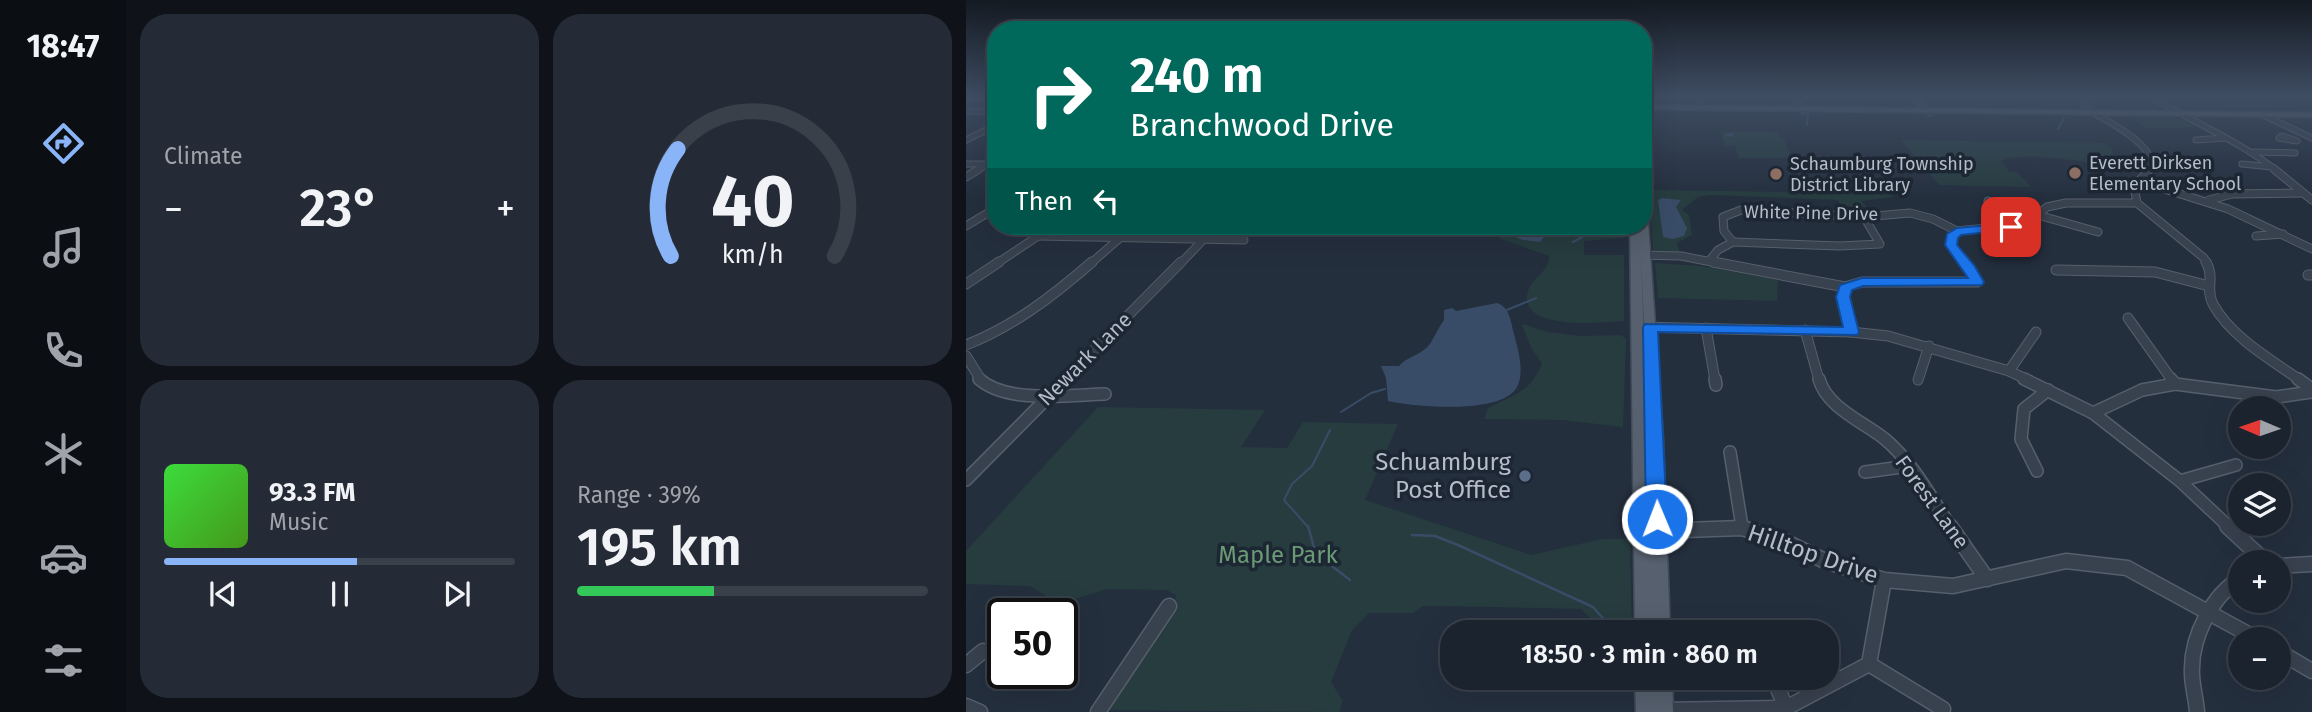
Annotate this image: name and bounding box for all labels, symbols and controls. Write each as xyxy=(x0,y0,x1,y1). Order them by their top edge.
text: 18:47 xyxy=(26,27,100,65)
text: 240 m xyxy=(1130,46,1263,105)
icon: right xyxy=(1015,49,1106,140)
text: Branchwood Drive xyxy=(1130,106,1394,144)
icon: directions xyxy=(39,119,88,168)
text: Climate xyxy=(164,142,243,170)
place label: Everett Dirksen Elementary School xyxy=(2089,152,2241,195)
place label: Schaumburg Township District Library xyxy=(1790,153,1974,196)
text: 40 xyxy=(711,158,794,245)
marker: Everett Dirksen Elementary School xyxy=(2067,165,2083,181)
marker: Schaumburg Township District Library xyxy=(1768,166,1784,182)
text: 23° xyxy=(299,177,380,240)
icon: left xyxy=(1087,182,1125,220)
text: − xyxy=(164,186,183,232)
text: + xyxy=(496,186,515,232)
text: Then xyxy=(1015,186,1073,217)
pin xyxy=(1981,197,2041,257)
street label: White Pine Drive xyxy=(1744,201,1878,225)
icon: arrive xyxy=(1992,208,2030,246)
icon: music xyxy=(39,223,88,272)
text: km/h xyxy=(722,240,783,270)
street label: Newark Lane xyxy=(1033,307,1137,411)
icon: phone xyxy=(39,326,88,375)
north arrow xyxy=(2228,396,2291,458)
map controls xyxy=(2228,396,2291,690)
icon: climate xyxy=(39,429,88,478)
place label: Schuamburg Post Office xyxy=(1375,448,1512,504)
street label: Forest Lane xyxy=(1889,450,1975,554)
marker: Schuamburg Post Office xyxy=(1517,468,1533,484)
button: layers xyxy=(2228,473,2291,536)
text: 93.3 FM xyxy=(269,477,355,508)
text: Range · 39% xyxy=(577,481,701,509)
position arrow xyxy=(1620,482,1694,556)
text: Music xyxy=(269,508,329,536)
text: 195 km xyxy=(577,516,742,579)
street label: Hilltop Drive xyxy=(1744,519,1882,589)
icon: car xyxy=(39,533,88,582)
park label: Maple Park xyxy=(1218,541,1338,569)
button: + xyxy=(2228,550,2291,613)
icon: previous xyxy=(204,575,242,613)
icon: pause xyxy=(321,575,359,613)
icon: next xyxy=(438,575,476,613)
speed limit sign: 50 xyxy=(987,598,1078,689)
button: − xyxy=(2228,627,2291,690)
icon: filters xyxy=(39,636,88,685)
text: 18:50 · 3 min · 860 m xyxy=(1521,639,1758,670)

